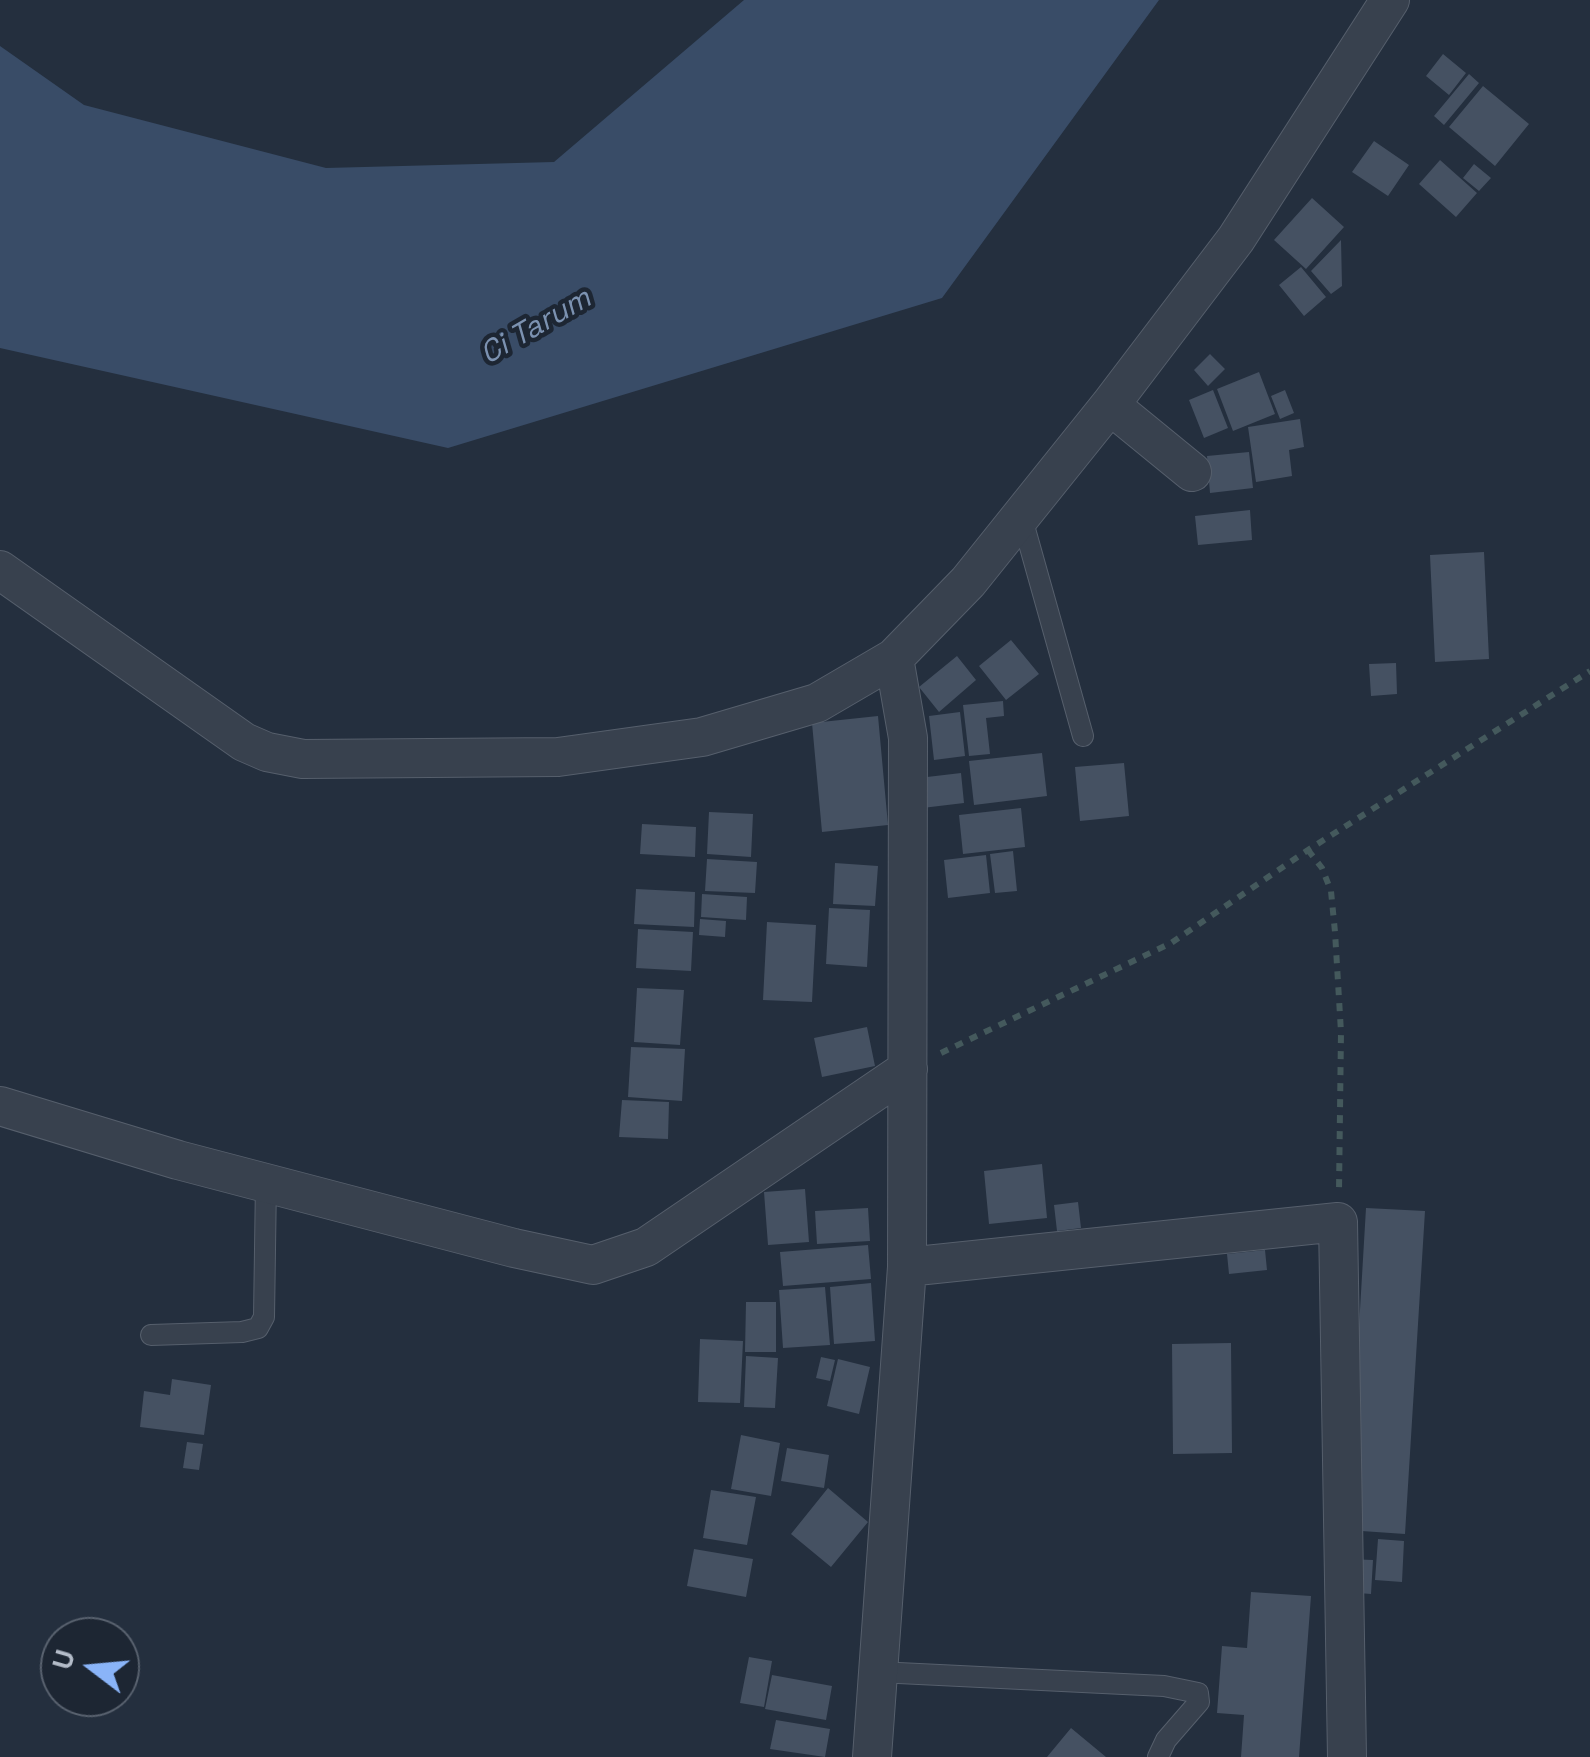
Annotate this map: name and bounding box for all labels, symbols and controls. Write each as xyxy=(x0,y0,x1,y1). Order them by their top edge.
water label: Ci Tarum xyxy=(474,281,598,373)
north arrow xyxy=(40,1617,140,1717)
text: U xyxy=(43,1645,83,1673)

